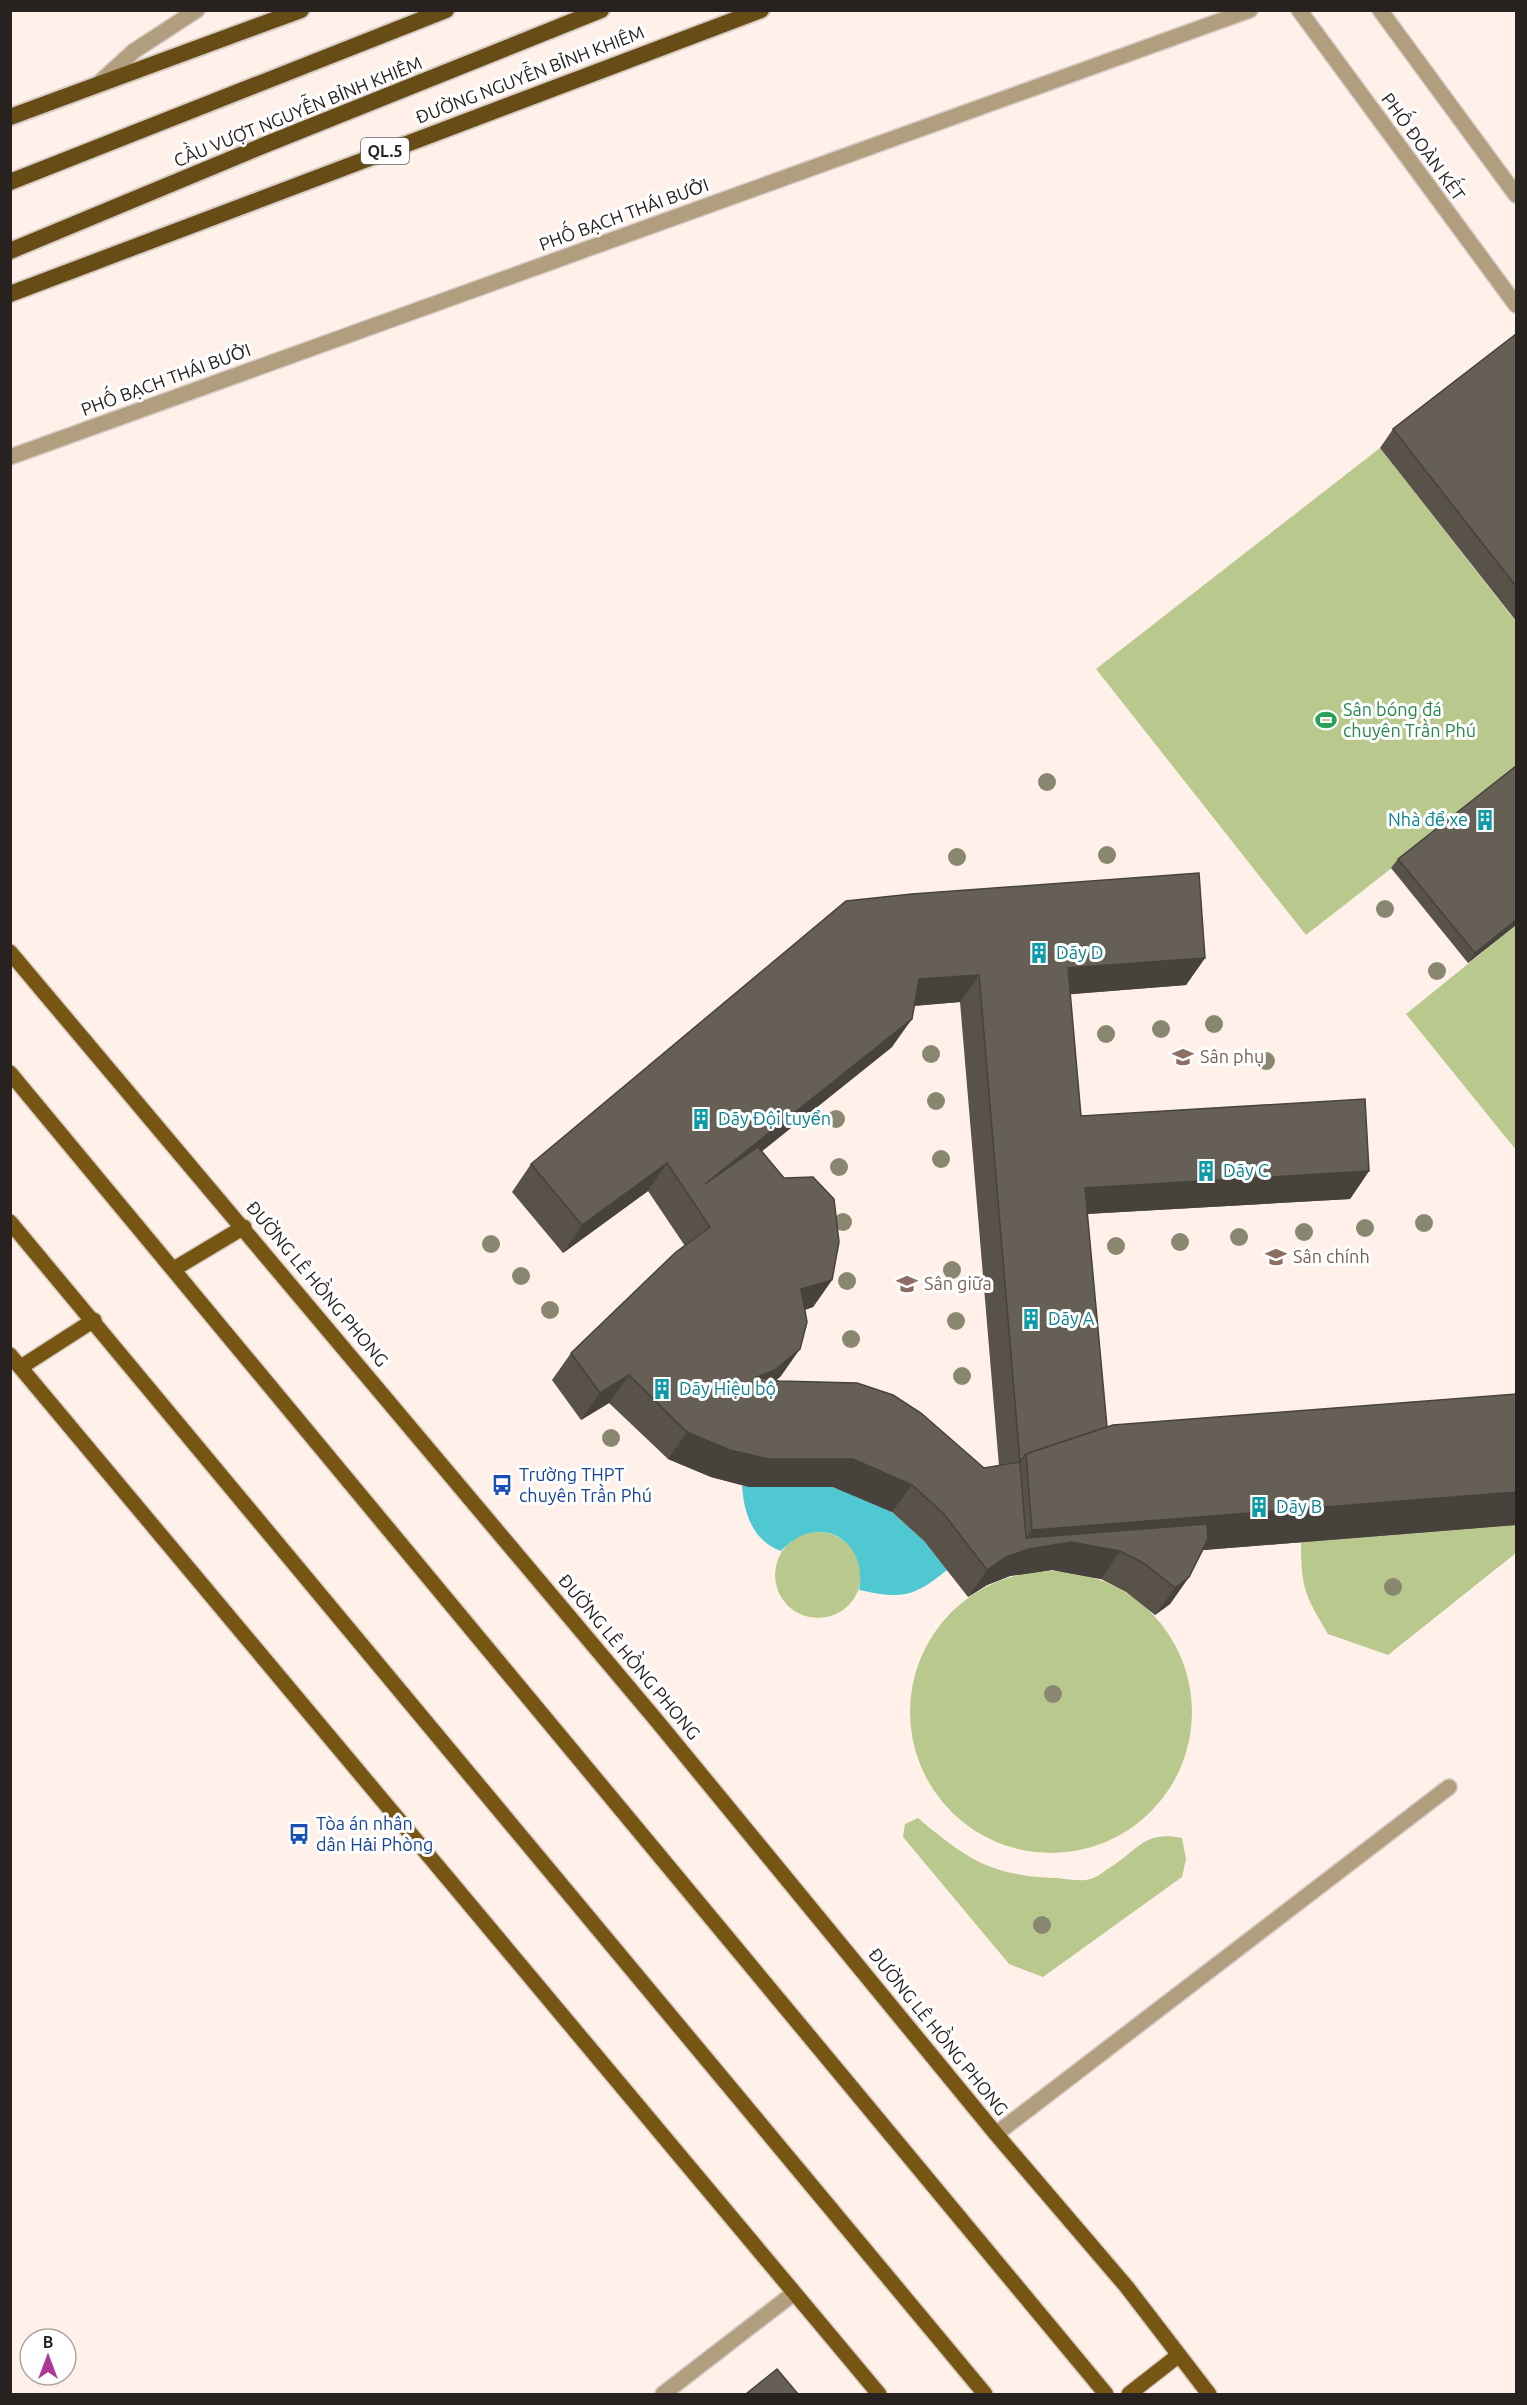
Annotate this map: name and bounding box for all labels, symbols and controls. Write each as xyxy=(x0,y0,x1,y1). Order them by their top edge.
street label: ĐƯỜNG NGUYỄN BỈNH KHIÊM xyxy=(411,16,647,127)
street label: CẦU VƯỢT NGUYỄN BỈNH KHIÊM xyxy=(169,47,425,170)
street label: PHỐ ĐOÀN KẾT xyxy=(1378,86,1474,204)
road number: QL.5 xyxy=(361,138,409,164)
street label: PHỐ BẠCH THÁI BƯỞI xyxy=(534,169,711,254)
street label: PHỐ BẠCH THÁI BƯỞI xyxy=(76,334,253,419)
place label: Sân bóng đá chuyên Trần Phú xyxy=(1343,699,1476,740)
sports icon: Sân bóng đá chuyên Trần Phú xyxy=(1314,708,1338,732)
building icon: Nhà để xe xyxy=(1473,808,1497,832)
place label: Nhà để xe xyxy=(1388,809,1468,829)
building icon: Dãy D xyxy=(1027,941,1051,965)
place label: Dãy D xyxy=(1056,942,1103,962)
school or university icon: Sân phụ xyxy=(1171,1045,1195,1069)
place label: Sân phụ xyxy=(1200,1046,1264,1066)
building icon: Dãy Đội tuyển xyxy=(689,1107,713,1131)
place label: Dãy Đội tuyển xyxy=(718,1108,831,1128)
building icon: Dãy C xyxy=(1194,1159,1218,1183)
place label: Dãy C xyxy=(1223,1160,1269,1180)
street label: ĐƯỜNG LÊ HỒNG PHONG xyxy=(243,1193,397,1370)
school or university icon: Sân chính xyxy=(1264,1245,1288,1269)
place label: Sân chính xyxy=(1293,1246,1370,1266)
school or university icon: Sân giữa xyxy=(895,1272,919,1296)
place label: Sân giữa xyxy=(924,1273,992,1293)
building icon: Dãy A xyxy=(1019,1307,1043,1331)
place label: Dãy A xyxy=(1048,1308,1095,1328)
building icon: Dãy Hiệu bộ xyxy=(650,1377,674,1401)
place label: Dãy Hiệu bộ xyxy=(679,1378,776,1398)
place label: Trường THPT chuyên Trần Phú xyxy=(519,1464,652,1505)
bus stop icon: Trường THPT chuyên Trần Phú xyxy=(490,1473,514,1497)
building icon: Dãy B xyxy=(1247,1495,1271,1519)
place label: Dãy B xyxy=(1276,1496,1322,1516)
street label: ĐƯỜNG LÊ HỒNG PHONG xyxy=(555,1566,709,1743)
place label: Tòa án nhân dân Hải Phòng xyxy=(316,1813,433,1854)
bus stop icon: Tòa án nhân dân Hải Phòng xyxy=(287,1822,311,1846)
street label: ĐƯỜNG LÊ HỒNG PHONG xyxy=(865,1940,1016,2119)
north arrow xyxy=(18,2327,78,2387)
text: B xyxy=(43,2333,53,2351)

